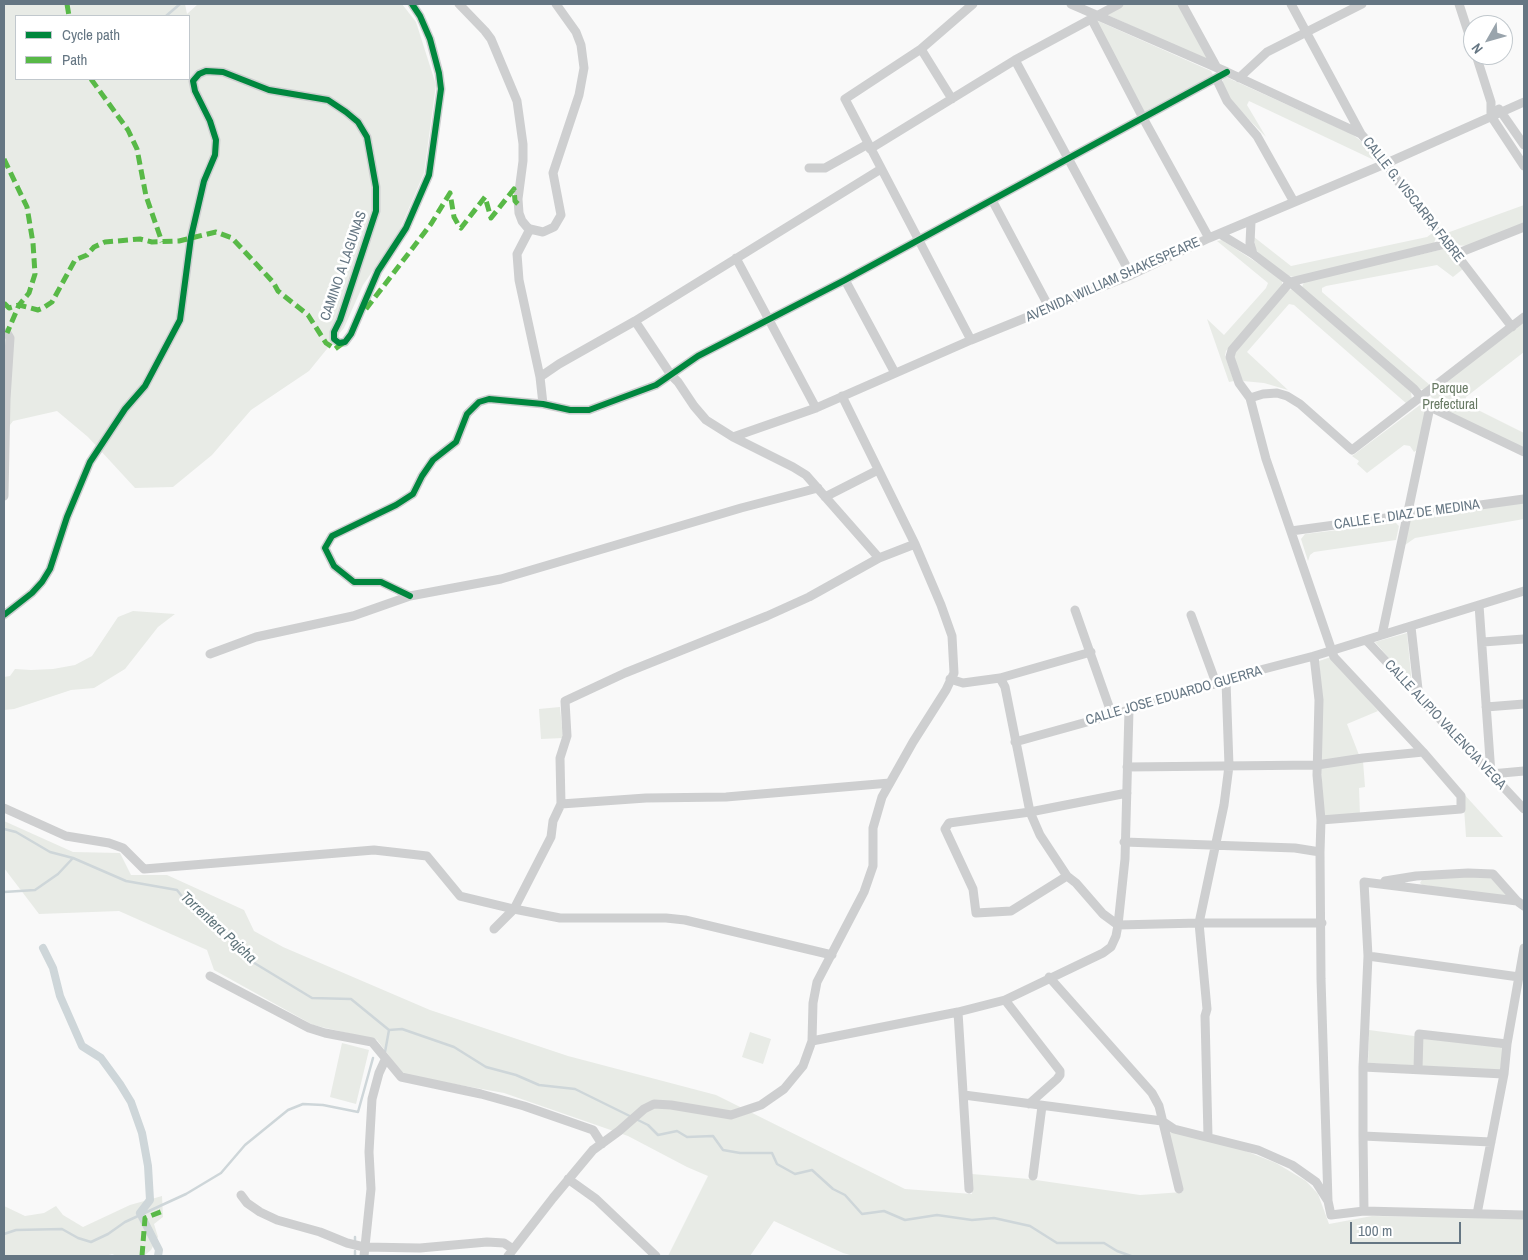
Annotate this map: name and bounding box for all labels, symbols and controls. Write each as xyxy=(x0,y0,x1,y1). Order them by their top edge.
legend xyxy=(15,15,190,80)
north arrow xyxy=(1463,15,1513,65)
text: Cycle path xyxy=(62,24,120,45)
text: N xyxy=(1467,40,1487,57)
text: Path xyxy=(62,49,87,70)
street label: CALLE G. VISCARRA FABRE xyxy=(1359,134,1467,266)
street label: CAMINO A LAGUNAS xyxy=(317,209,371,323)
street label: AVENIDA WILLIAM SHAKESPEARE xyxy=(1023,234,1203,326)
park label: Parque Prefectural xyxy=(1422,381,1478,414)
street label: CALLE E. DIAZ DE MEDINA xyxy=(1333,496,1481,534)
street label: CALLE ALIPIO VALENCIA VEGA xyxy=(1381,657,1509,793)
street label: CALLE JOSE EDUARDO GUERRA xyxy=(1084,663,1264,729)
water label: Torrentera Pajcha xyxy=(176,888,260,968)
scale bar xyxy=(1353,1212,1464,1244)
text: 100 m xyxy=(1358,1220,1392,1241)

